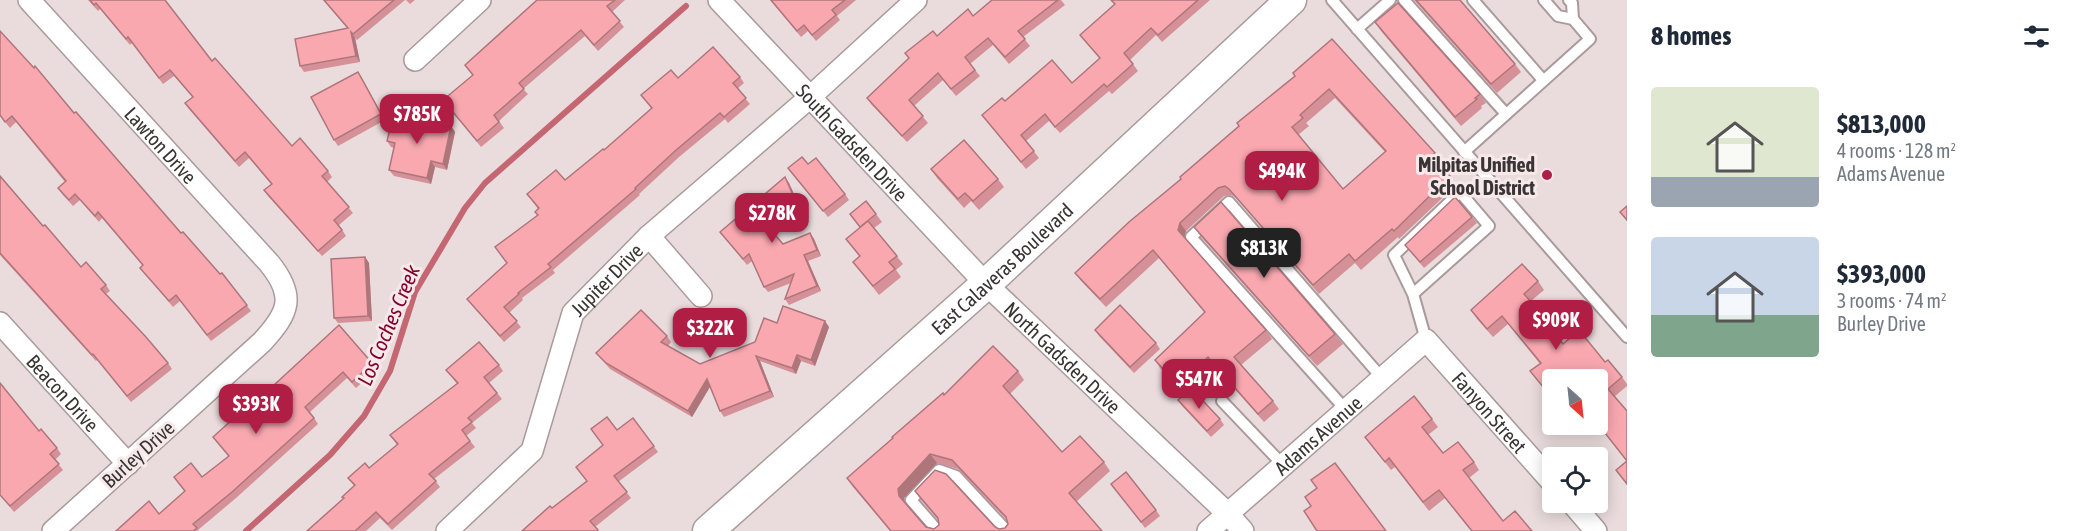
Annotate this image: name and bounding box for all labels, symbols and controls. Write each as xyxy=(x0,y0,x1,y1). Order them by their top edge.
icon: filters xyxy=(2020,20,2053,53)
text: 8 homes xyxy=(1651,21,1731,51)
street label: South Gadsden Drive xyxy=(792,79,913,205)
pin: $785K xyxy=(375,94,459,145)
street label: Lawton Drive xyxy=(121,102,202,188)
text: $785K xyxy=(394,102,440,125)
text: $813,000 xyxy=(1837,109,1926,139)
icon: home xyxy=(1699,111,1771,183)
text: 4 rooms · 128 m² xyxy=(1837,139,1956,162)
pin: $494K xyxy=(1240,151,1324,202)
place label: Milpitas Unified School District xyxy=(1418,153,1535,199)
text: $494K xyxy=(1259,159,1305,182)
text: Adams Avenue xyxy=(1837,162,1945,185)
marker: Milpitas Unified School District xyxy=(1540,168,1554,182)
pin: $278K xyxy=(730,193,814,244)
street label: East Calaveras Boulevard xyxy=(926,198,1077,339)
text: $278K xyxy=(749,201,795,224)
pin: $813K xyxy=(1222,228,1306,279)
text: $813K xyxy=(1241,236,1287,259)
street label: Jupiter Drive xyxy=(566,238,647,320)
text: $393,000 xyxy=(1837,259,1926,289)
water label: Los Coches Creek xyxy=(352,261,424,389)
icon: home xyxy=(1699,261,1771,333)
text: 3 rooms · 74 m² xyxy=(1837,289,1947,312)
street label: North Gadsden Drive xyxy=(1000,297,1126,418)
pin: $909K xyxy=(1514,300,1598,351)
pin: $322K xyxy=(668,308,752,359)
text: $909K xyxy=(1533,308,1579,331)
text: Burley Drive xyxy=(1837,312,1926,335)
text: $322K xyxy=(687,316,733,339)
street label: Beacon Drive xyxy=(22,349,104,436)
pin: $547K xyxy=(1157,359,1241,410)
text: $547K xyxy=(1176,367,1222,390)
street label: Fanyon Street xyxy=(1448,367,1532,457)
north arrow xyxy=(1542,369,1608,435)
map controls xyxy=(1542,369,1608,513)
pin: $393K xyxy=(214,384,298,435)
street label: Adams Avenue xyxy=(1270,390,1366,479)
text: $393K xyxy=(233,392,279,415)
street label: Burley Drive xyxy=(97,416,179,492)
button: locate xyxy=(1542,447,1608,513)

